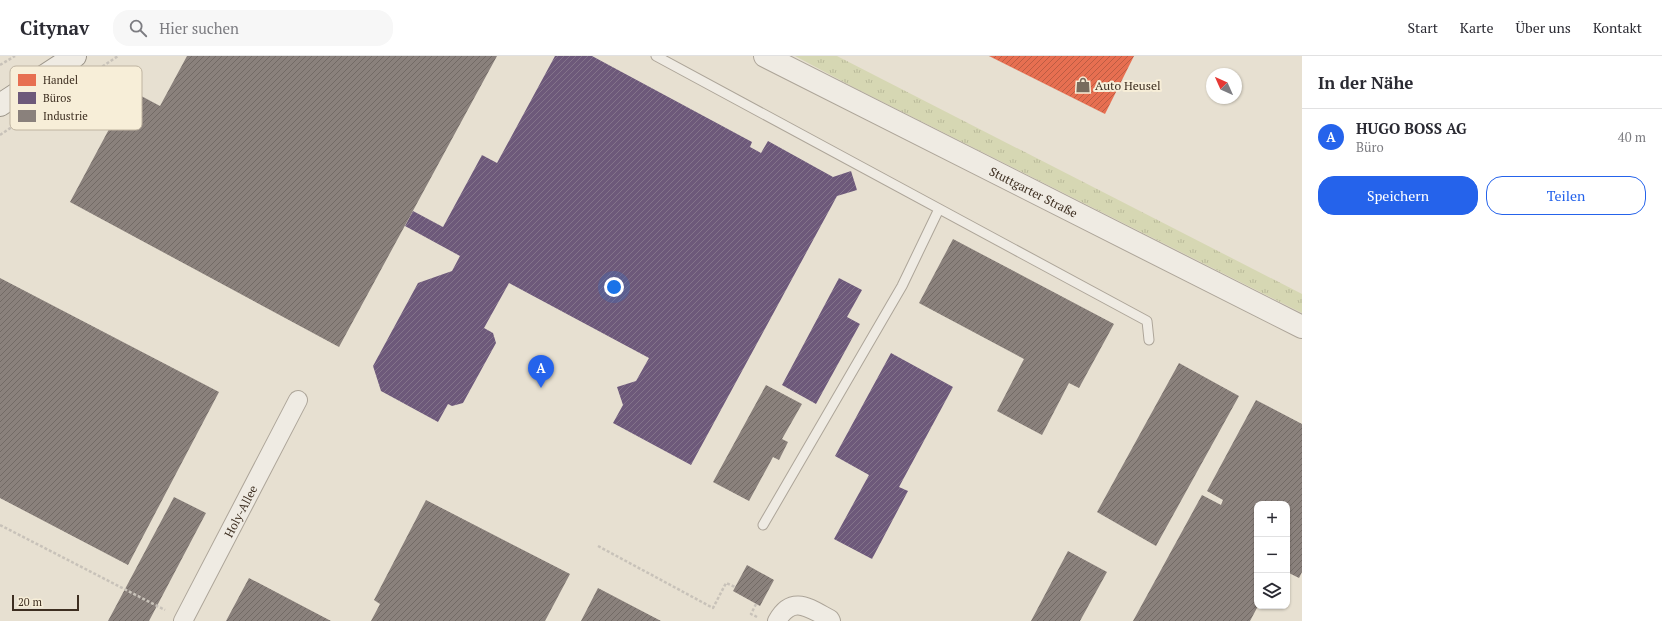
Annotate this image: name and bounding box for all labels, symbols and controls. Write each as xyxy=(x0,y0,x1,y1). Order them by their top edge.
search box xyxy=(113,10,393,46)
text: Citynav xyxy=(20,15,89,40)
icon: search xyxy=(127,17,149,39)
text: Hier suchen xyxy=(159,18,239,38)
text: Start xyxy=(1408,18,1438,37)
text: Karte xyxy=(1460,18,1494,37)
text: Über uns xyxy=(1516,18,1571,37)
text: Kontakt xyxy=(1593,18,1642,37)
legend xyxy=(10,66,142,130)
north arrow xyxy=(1206,68,1242,104)
text: In der Nähe xyxy=(1318,71,1413,94)
text: Handel xyxy=(43,73,78,87)
shop icon: Auto Heusel xyxy=(1074,76,1092,94)
place label: Auto Heusel xyxy=(1095,78,1161,93)
text: Büros xyxy=(43,91,71,105)
text: Industrie xyxy=(43,109,88,123)
text: HUGO BOSS AG xyxy=(1356,118,1467,138)
text: A xyxy=(1326,128,1336,146)
text: 40 m xyxy=(1618,128,1646,146)
text: Büro xyxy=(1356,138,1384,156)
street label: Stuttgarter Straße xyxy=(987,163,1080,220)
button: Speichern xyxy=(1318,176,1478,215)
button: Teilen xyxy=(1486,176,1646,215)
your location xyxy=(604,277,624,297)
pin: A xyxy=(528,355,554,388)
street label: Holy-Allee xyxy=(220,482,260,540)
map controls xyxy=(1254,501,1290,609)
button: + xyxy=(1254,501,1290,537)
button: − xyxy=(1254,537,1290,573)
button: layers xyxy=(1254,573,1290,609)
scale bar xyxy=(12,593,79,612)
text: 20 m xyxy=(18,595,42,609)

